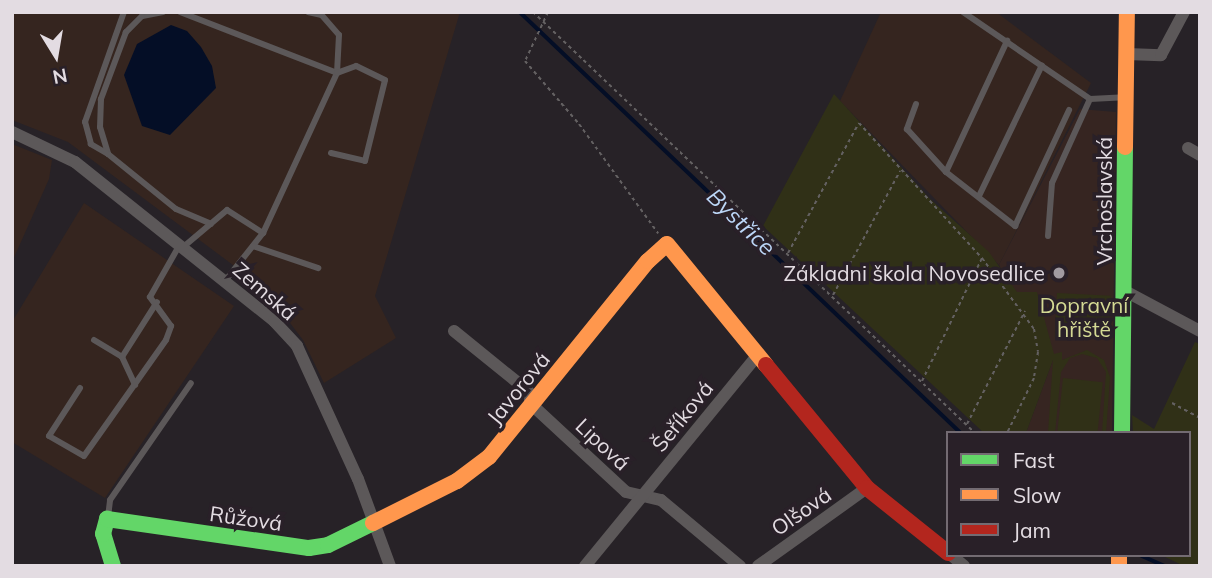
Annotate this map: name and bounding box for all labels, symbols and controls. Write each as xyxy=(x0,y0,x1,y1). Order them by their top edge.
north arrow xyxy=(21,21,91,91)
text: N xyxy=(51,63,69,90)
street label: Vrchoslavská xyxy=(1091,137,1117,265)
water label: Bystřice xyxy=(701,183,781,261)
street label: Zemská xyxy=(228,257,302,325)
place label: Základni škola Novosedlice xyxy=(783,260,1045,286)
marker: Základni škola Novosedlice xyxy=(1051,265,1067,281)
park label: Dopravní hřiště xyxy=(1040,292,1128,342)
street label: Javorová xyxy=(481,347,555,429)
street label: Šeříková xyxy=(646,376,718,456)
street label: Lipová xyxy=(571,413,635,475)
legend xyxy=(946,431,1191,557)
text: Fast xyxy=(1013,447,1055,473)
street label: Olšová xyxy=(766,481,836,541)
text: Slow xyxy=(1013,482,1061,508)
street label: Růžová xyxy=(208,500,284,536)
text: Jam xyxy=(1013,517,1051,543)

